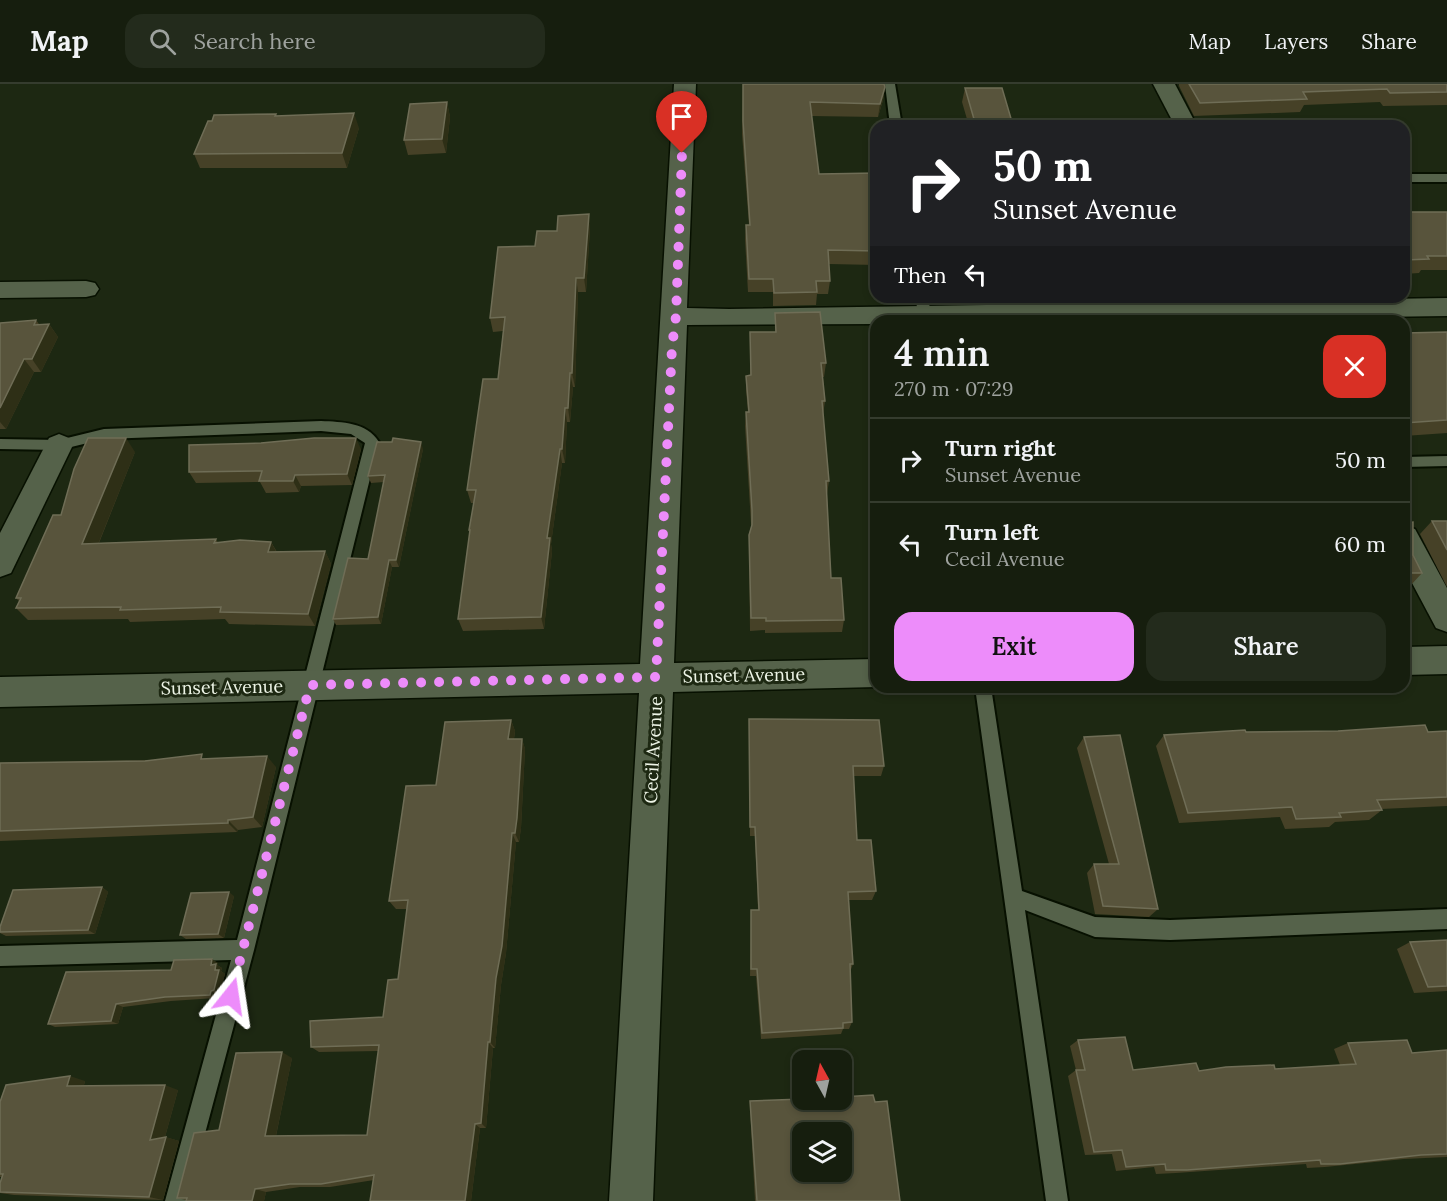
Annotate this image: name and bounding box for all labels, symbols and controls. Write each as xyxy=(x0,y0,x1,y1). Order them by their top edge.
search box xyxy=(125,14,545,68)
text: Map xyxy=(30,23,89,59)
icon: search xyxy=(146,25,179,58)
text: Search here xyxy=(194,27,316,55)
text: Map xyxy=(1188,28,1231,55)
text: Layers xyxy=(1264,28,1328,55)
text: Share xyxy=(1361,28,1417,55)
pin xyxy=(656,91,707,153)
icon: arrive xyxy=(665,100,698,133)
text: 50 m xyxy=(993,139,1092,193)
icon: right xyxy=(894,144,972,222)
text: Sunset Avenue xyxy=(993,192,1177,226)
icon: left xyxy=(959,258,992,291)
text: Then xyxy=(894,261,947,289)
text: 4 min xyxy=(894,330,990,376)
button: close xyxy=(1323,335,1386,398)
text: 270 m · 07:29 xyxy=(894,376,1014,401)
text: Turn right xyxy=(945,434,1056,462)
icon: right xyxy=(894,444,927,477)
text: 50 m xyxy=(1335,446,1386,474)
text: Sunset Avenue xyxy=(945,462,1081,487)
text: Turn left xyxy=(945,518,1039,546)
icon: left xyxy=(894,528,927,561)
text: 60 m xyxy=(1334,530,1386,558)
text: Cecil Avenue xyxy=(945,546,1065,571)
button: Exit xyxy=(894,612,1134,681)
button: Share xyxy=(1146,612,1386,681)
street label: Sunset Avenue xyxy=(683,662,806,688)
street label: Sunset Avenue xyxy=(161,674,284,700)
street label: Cecil Avenue xyxy=(639,695,667,804)
position arrow xyxy=(199,964,263,1028)
north arrow xyxy=(792,1050,852,1110)
map controls xyxy=(792,1050,852,1182)
button: layers xyxy=(792,1122,852,1182)

